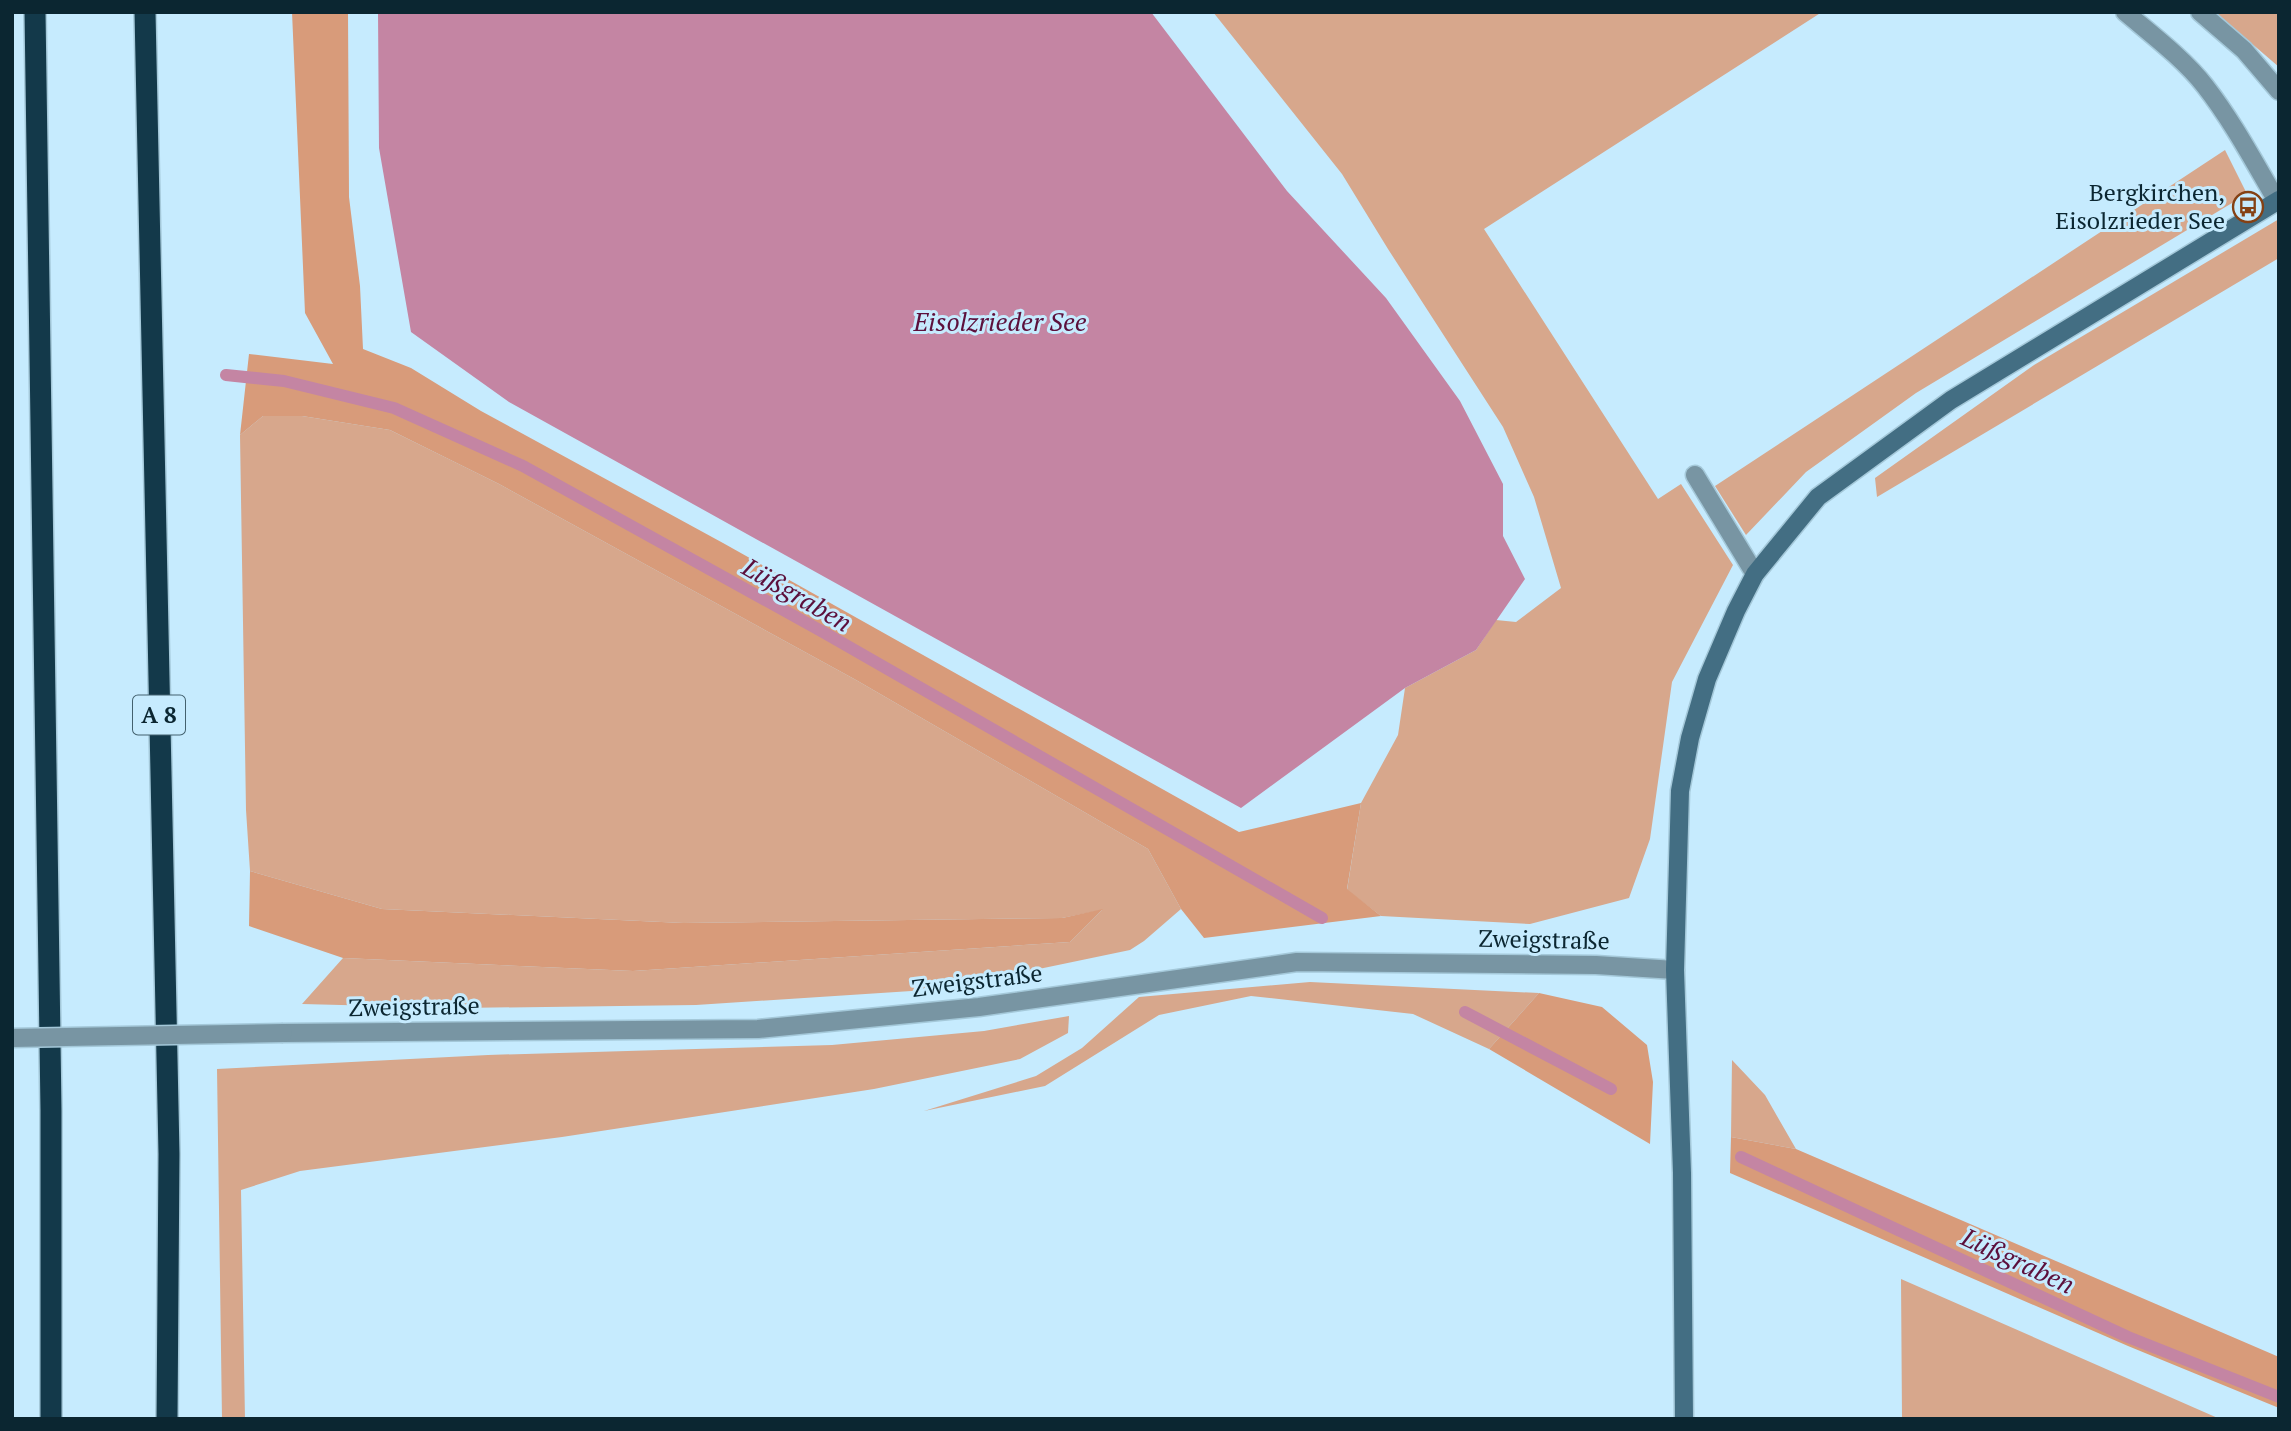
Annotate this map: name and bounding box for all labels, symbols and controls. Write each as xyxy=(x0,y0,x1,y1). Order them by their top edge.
place label: Bergkirchen, Eisolzrieder See xyxy=(2055,176,2225,236)
bus stop icon: Bergkirchen, Eisolzrieder See xyxy=(2231,190,2265,224)
water label: Eisolzrieder See xyxy=(912,304,1087,338)
water label: Lüßgraben xyxy=(736,549,858,639)
road number: A 8 xyxy=(133,695,185,734)
street label: Zweigstraße xyxy=(1478,922,1610,956)
street label: Zweigstraße xyxy=(910,956,1044,1004)
street label: Zweigstraße xyxy=(348,989,480,1023)
water label: Lüßgraben xyxy=(1956,1219,2080,1301)

